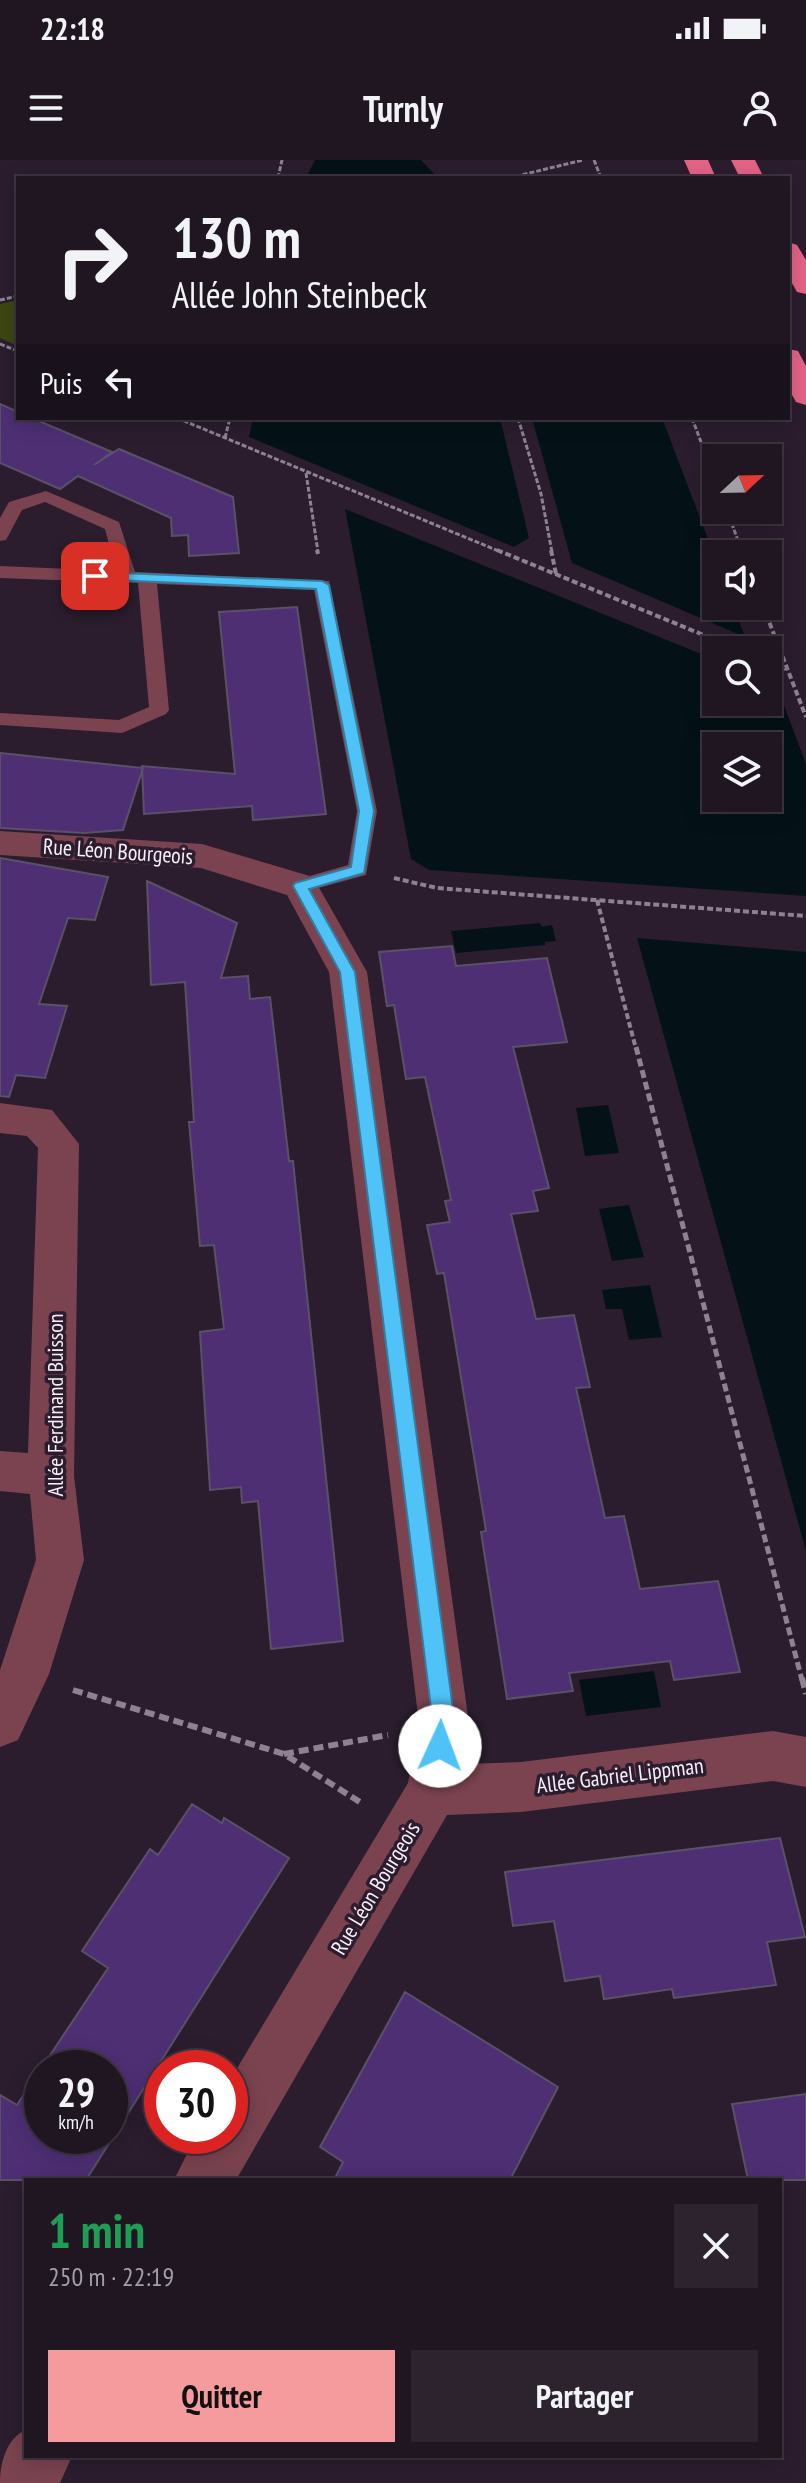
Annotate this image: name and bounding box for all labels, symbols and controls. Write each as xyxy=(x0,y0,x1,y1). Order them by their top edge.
text: 22:18 xyxy=(40,9,105,48)
text: Turnly xyxy=(363,85,443,132)
icon: menu xyxy=(24,86,68,130)
icon: person xyxy=(738,86,782,130)
text: 130 m xyxy=(172,201,301,273)
icon: right xyxy=(40,208,144,312)
text: Allée John Steinbeck xyxy=(172,271,427,318)
icon: left xyxy=(98,360,142,404)
text: Puis xyxy=(40,363,82,402)
north arrow xyxy=(702,444,782,524)
map controls xyxy=(702,444,782,812)
button: sound xyxy=(702,540,782,620)
pin xyxy=(61,542,129,610)
icon: arrive xyxy=(73,554,117,598)
button: search xyxy=(702,636,782,716)
button: layers xyxy=(702,732,782,812)
street label: Rue Léon Bourgeois xyxy=(42,832,194,870)
street label: Allée Ferdinand Buisson xyxy=(41,1314,69,1496)
position arrow xyxy=(398,1704,482,1788)
street label: Allée Gabriel Lippman xyxy=(535,1751,705,1799)
street label: Rue Léon Bourgeois xyxy=(324,1816,426,1960)
speed limit sign: 30 xyxy=(144,2050,248,2154)
text: 29 xyxy=(57,2066,95,2118)
text: km/h xyxy=(58,2109,94,2135)
text: 1 min xyxy=(48,2199,145,2261)
button: close xyxy=(674,2204,758,2288)
text: 250 m · 22:19 xyxy=(48,2260,174,2293)
button: Quitter xyxy=(48,2350,395,2442)
button: Partager xyxy=(411,2350,758,2442)

